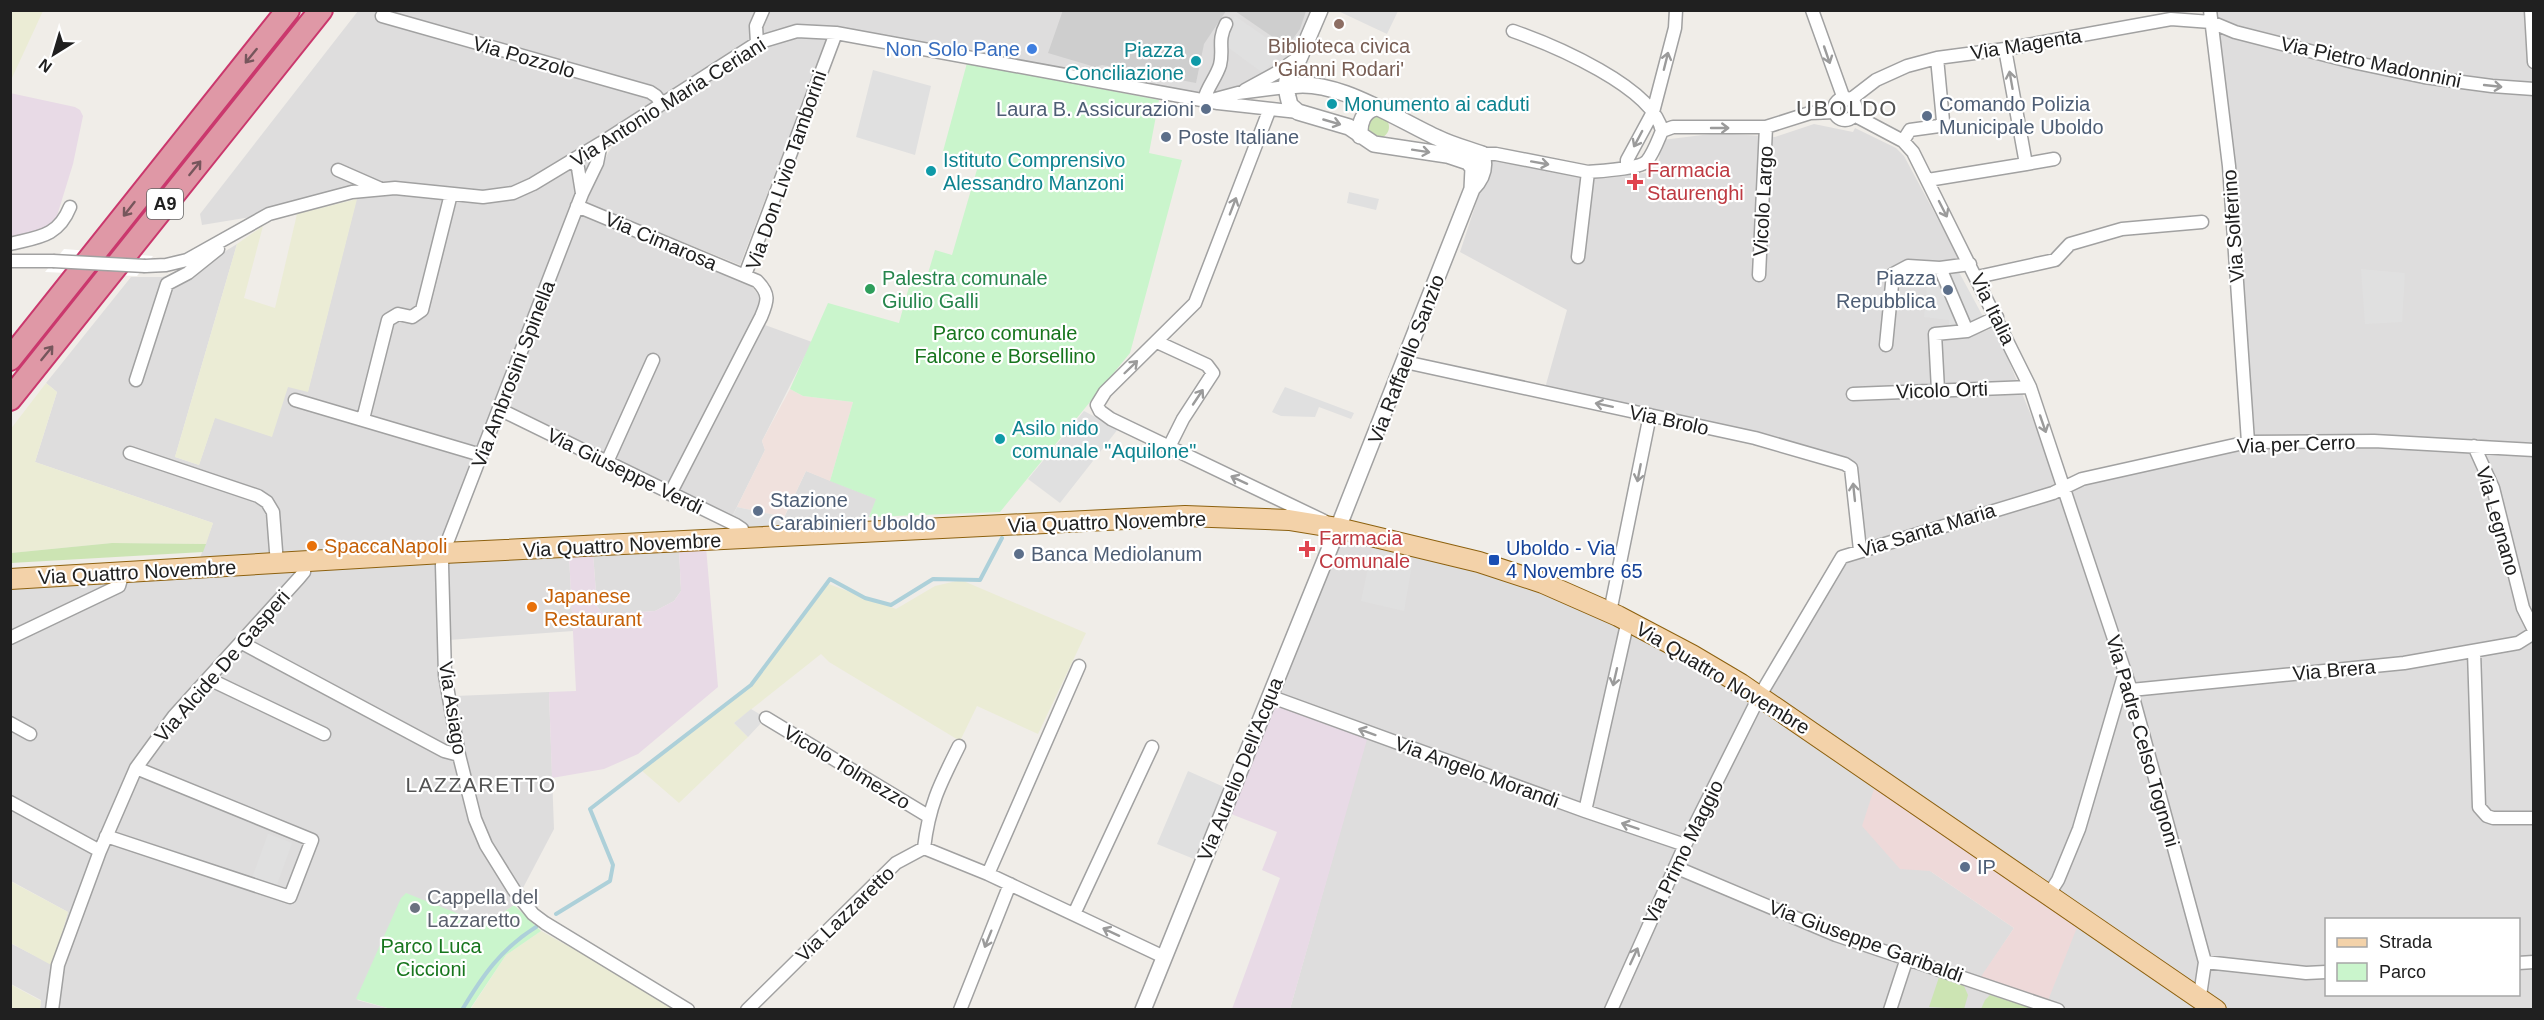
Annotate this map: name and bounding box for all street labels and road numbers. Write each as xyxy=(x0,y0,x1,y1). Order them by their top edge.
street label: Via Magenta xyxy=(1969,24,2084,64)
street label: Via Pozzolo xyxy=(470,32,578,82)
street label: Via Pietro Madonnini xyxy=(2279,32,2463,92)
street label: Via Antonio Maria Ceriani xyxy=(567,33,769,171)
street label: Via Don Livio Tamborini xyxy=(742,67,830,273)
street label: Vicolo Largo xyxy=(1749,145,1777,257)
street label: Via Solferino xyxy=(2218,169,2248,283)
road number: A9 xyxy=(147,189,183,219)
street label: Via Cimarosa xyxy=(602,207,721,275)
street label: Via Italia xyxy=(1966,270,2020,349)
street label: Via Raffaello Sanzio xyxy=(1364,271,1448,447)
street label: Via Ambrosini Spinella xyxy=(467,277,559,471)
street label: Vicolo Orti xyxy=(1896,377,1988,403)
street label: Via Brolo xyxy=(1627,401,1711,439)
street label: Via Giuseppe Verdi xyxy=(543,424,707,518)
street label: Via per Cerro xyxy=(2236,431,2356,457)
street label: Via Legnano xyxy=(2472,464,2524,578)
street label: Via Santa Maria xyxy=(1856,498,1999,561)
street label: Via Quattro Novembre xyxy=(1007,508,1207,536)
street label: Via Quattro Novembre xyxy=(522,529,722,561)
street label: Via Quattro Novembre xyxy=(37,556,237,588)
street label: Via Alcide De Gasperi xyxy=(150,586,294,746)
street label: Via Quattro Novembre xyxy=(1632,617,1814,739)
street label: Via Padre Celso Tognoni xyxy=(2102,633,2184,849)
street label: Via Brera xyxy=(2292,655,2377,685)
street label: Via Asiago xyxy=(435,660,471,756)
street label: Via Aurelio Dell'Acqua xyxy=(1193,673,1287,864)
street label: Vicolo Tolmezzo xyxy=(780,721,914,813)
street label: Via Angelo Morandi xyxy=(1392,732,1562,812)
street label: Via Primo Maggio xyxy=(1639,776,1727,928)
street label: Via Lazzaretto xyxy=(792,862,898,966)
street label: Via Giuseppe Garibaldi xyxy=(1766,896,1966,986)

